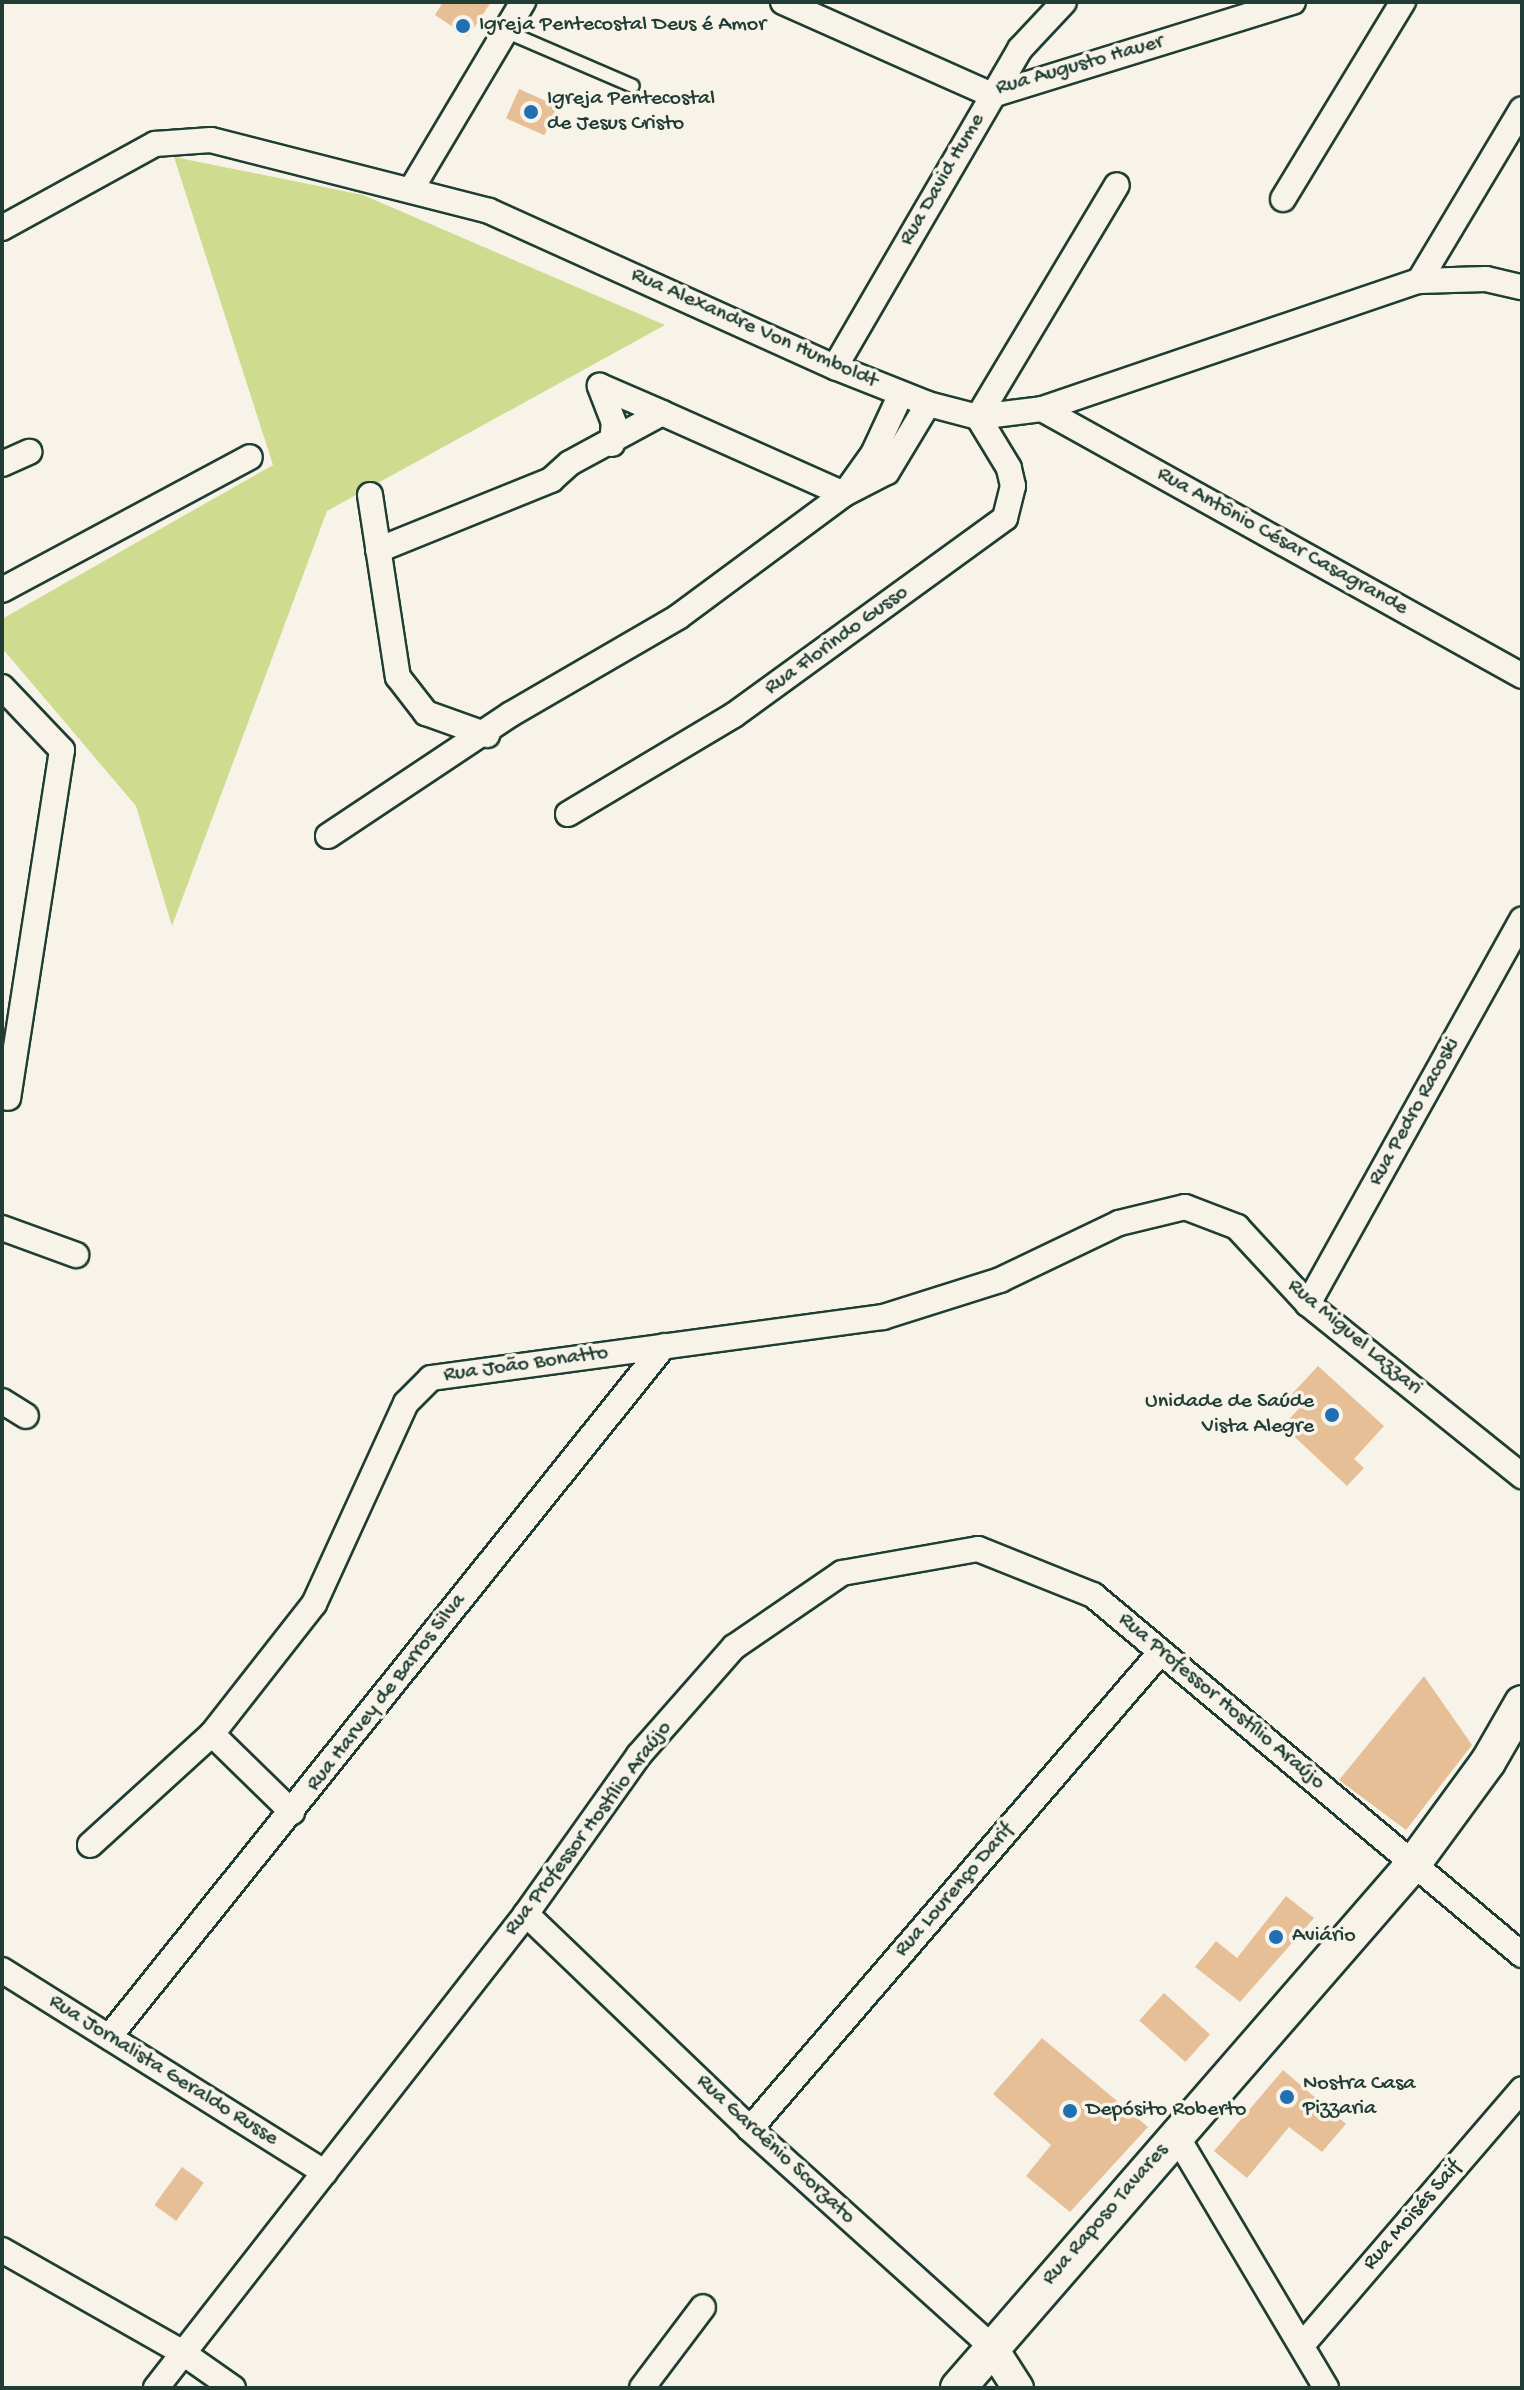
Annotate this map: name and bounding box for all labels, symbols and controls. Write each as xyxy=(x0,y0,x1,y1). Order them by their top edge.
place label: Igreja Pentecostal Deus é Amor xyxy=(479,13,766,39)
marker: Igreja Pentecostal Deus é Amor xyxy=(454,17,472,35)
street label: Rua Augusto Hauer xyxy=(993,29,1167,103)
place label: Igreja Pentecostal de Jesus Cristo xyxy=(547,86,715,138)
marker: Igreja Pentecostal de Jesus Cristo xyxy=(522,103,540,121)
street label: Rua David Hume xyxy=(895,109,991,251)
street label: Rua Alexandre Von Humboldt xyxy=(626,263,882,395)
street label: Rua Antônio César Casagrande xyxy=(1152,462,1412,622)
street label: Rua Florindo Gusso xyxy=(760,580,914,702)
street label: Rua Pedro Racoski xyxy=(1363,1033,1467,1191)
street label: Rua Miguel Lazzari xyxy=(1281,1274,1427,1402)
street label: Rua João Bonatto xyxy=(442,1340,610,1390)
place label: Unidade de Saúde Vista Alegre xyxy=(1145,1389,1314,1440)
marker: Unidade de Saúde Vista Alegre xyxy=(1321,1404,1343,1426)
street label: Rua Harvey de Barros Silva xyxy=(302,1589,472,1797)
street label: Rua Professor Hostílio Araújo xyxy=(1112,1608,1330,1796)
street label: Rua Professor Hostílio Araújo xyxy=(499,1716,679,1942)
street label: Rua Lourenço Darif xyxy=(890,1819,1020,1963)
place label: Aviário xyxy=(1292,1924,1356,1950)
marker: Aviário xyxy=(1267,1928,1285,1946)
street label: Rua Jornalista Geraldo Russe xyxy=(43,1989,283,2153)
street label: Rua Gardênio Scorzato xyxy=(690,2069,860,2231)
place label: Nostra Casa Pizzaria xyxy=(1303,2071,1416,2122)
marker: Nostra Casa Pizzaria xyxy=(1278,2088,1296,2106)
place label: Depósito Roberto xyxy=(1086,2098,1247,2124)
marker: Depósito Roberto xyxy=(1061,2102,1079,2120)
street label: Rua Raposo Tavares xyxy=(1037,2138,1175,2292)
street label: Rua Moisés Saif xyxy=(1358,2155,1468,2277)

